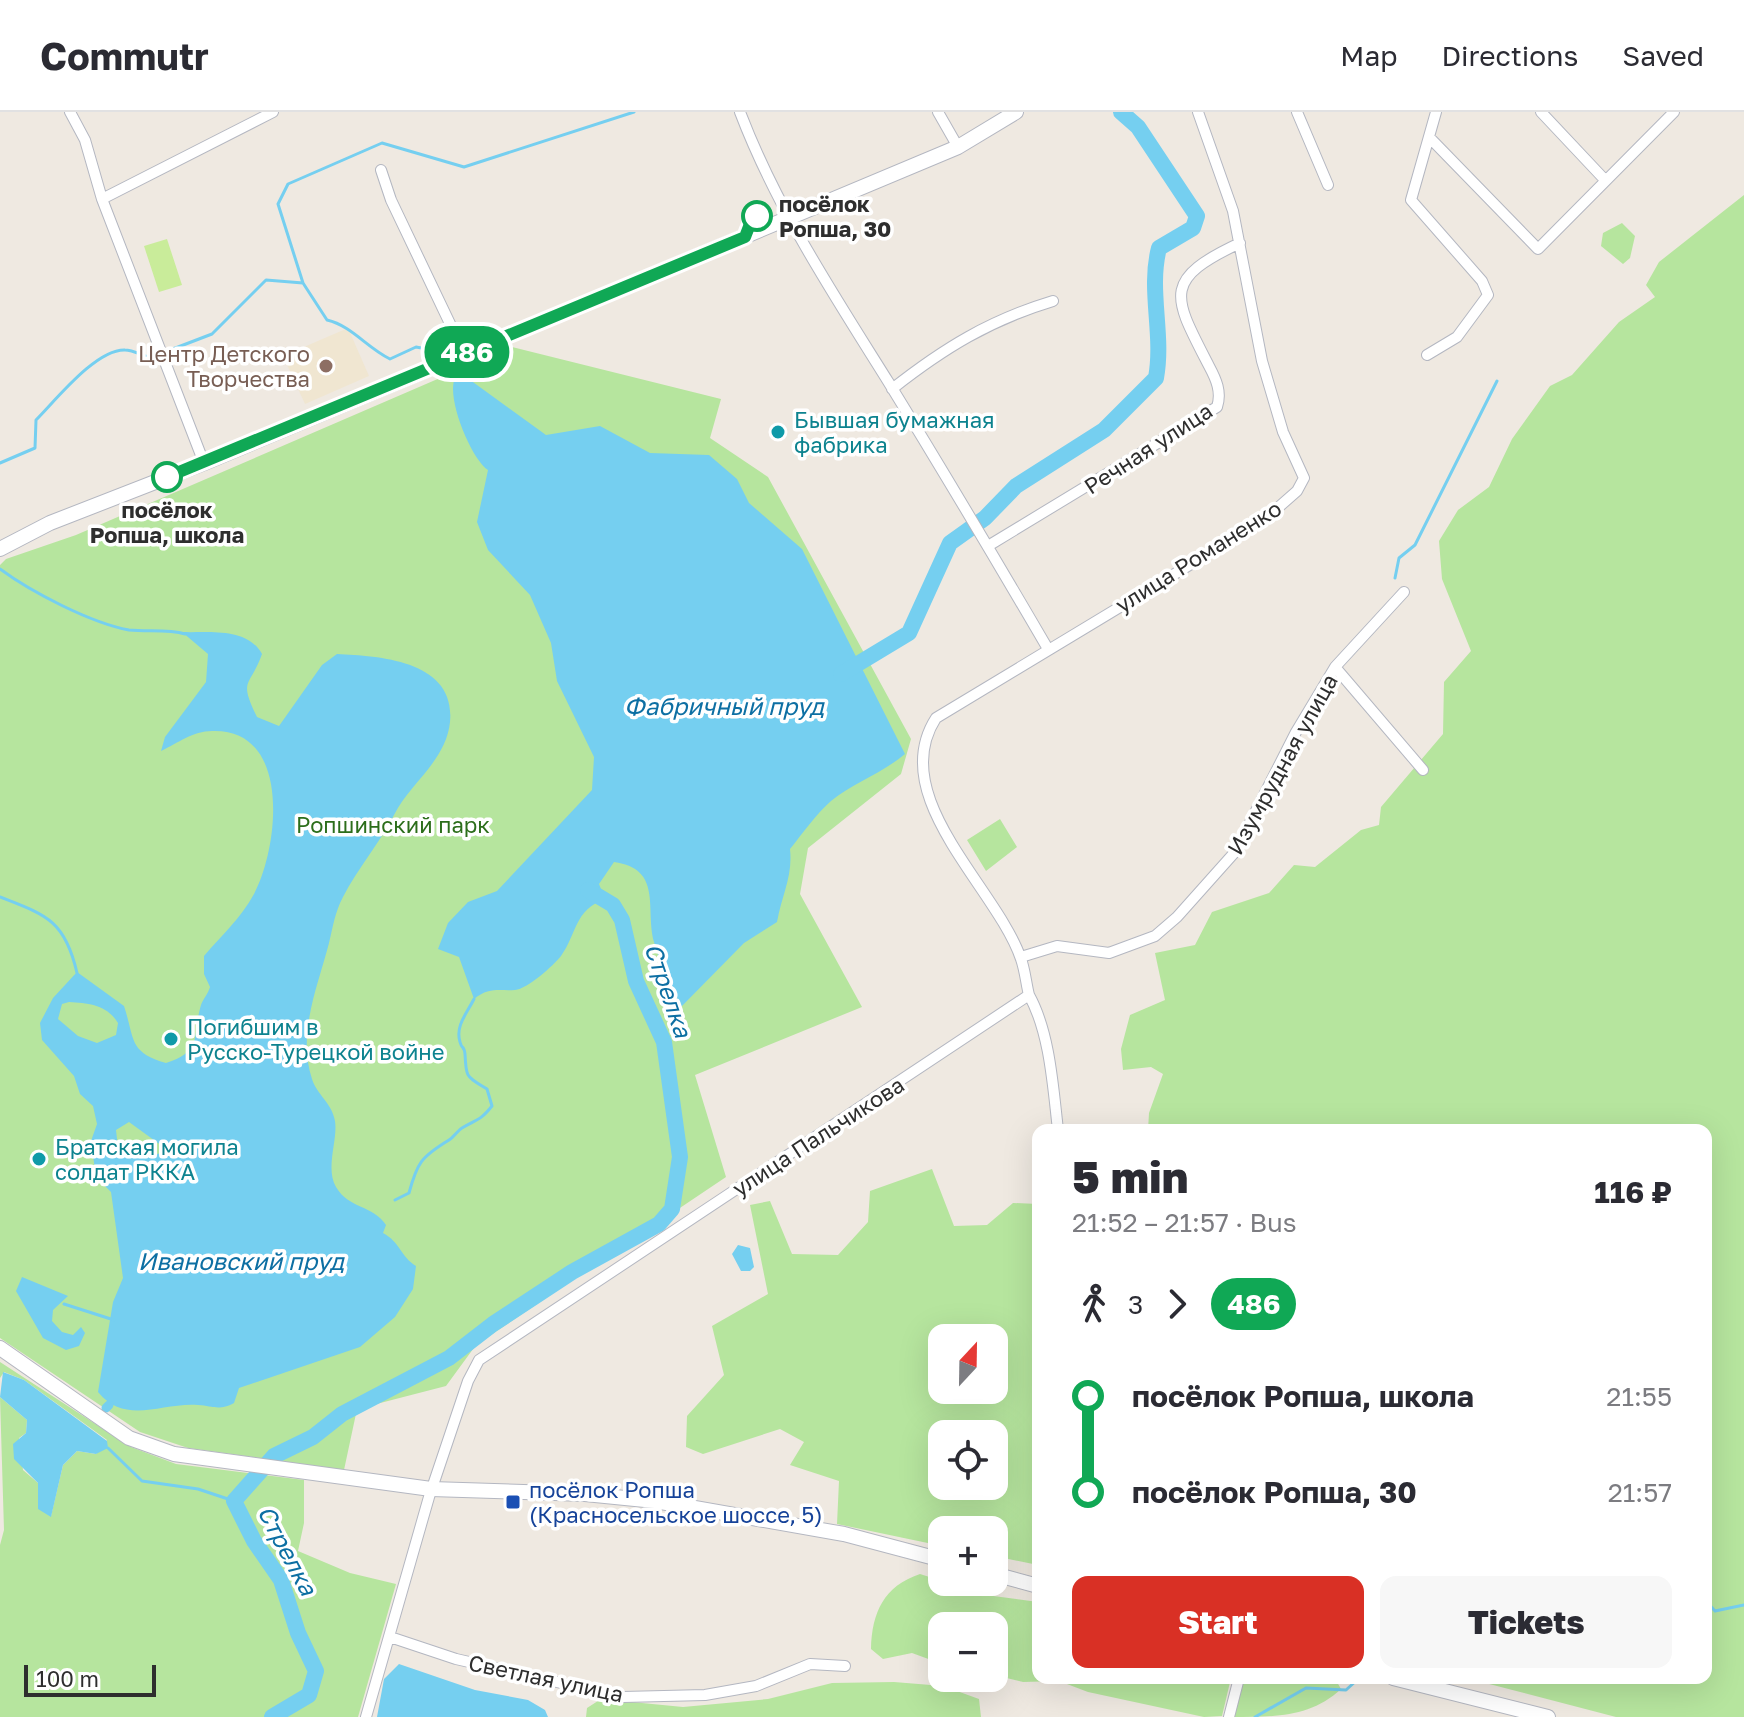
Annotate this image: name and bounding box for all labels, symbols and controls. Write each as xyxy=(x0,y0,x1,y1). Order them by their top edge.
text: Commutr xyxy=(40,33,209,78)
text: Map xyxy=(1340,39,1397,72)
text: Directions xyxy=(1441,39,1578,72)
text: Saved xyxy=(1622,39,1704,72)
place label: посёлок Ропша, 30 xyxy=(779,190,891,242)
marker: посёлок Ропша, 30 xyxy=(742,201,772,231)
line badge: 486 xyxy=(421,326,513,378)
text: 486 xyxy=(440,335,494,368)
place label: Центр Детского Творчества xyxy=(138,340,310,392)
marker: Центр Детского Творчества xyxy=(317,357,335,375)
street label: Речная улица xyxy=(1079,397,1217,499)
place label: Бывшая бумажная фабрика xyxy=(794,406,995,458)
marker: Бывшая бумажная фабрика xyxy=(769,423,787,441)
marker: посёлок Ропша, школа xyxy=(152,462,182,492)
street label: улица Романенко xyxy=(1110,494,1286,618)
place label: посёлок Ропша, школа xyxy=(90,496,244,548)
street label: Изумрудная улица xyxy=(1221,669,1343,859)
water label: Фабричный пруд xyxy=(624,691,825,721)
park label: Ропшинский парк xyxy=(296,811,490,838)
water label: Стрелка xyxy=(639,939,699,1042)
place label: Погибшим в Русско-Турецкой войне xyxy=(187,1013,445,1065)
marker: Погибшим в Русско-Турецкой войне xyxy=(162,1030,180,1048)
street label: улица Пальчикова xyxy=(727,1070,909,1202)
place label: Братская могила солдат РККА xyxy=(55,1133,239,1185)
marker: Братская могила солдат РККА xyxy=(30,1150,48,1168)
text: 5 min xyxy=(1072,1150,1188,1203)
text: 116 ₽ xyxy=(1594,1174,1672,1210)
text: 21:52 – 21:57 · Bus xyxy=(1072,1207,1297,1238)
water label: Ивановский пруд xyxy=(138,1246,345,1276)
icon: walk xyxy=(1072,1282,1116,1326)
icon: forward xyxy=(1155,1282,1199,1326)
text: 486 xyxy=(1227,1287,1280,1320)
text: 3 xyxy=(1128,1289,1143,1320)
north arrow xyxy=(928,1324,1008,1404)
map controls xyxy=(928,1324,1008,1692)
text: посёлок Ропша, школа xyxy=(1132,1378,1474,1414)
text: 21:55 xyxy=(1606,1381,1672,1412)
button: locate xyxy=(928,1420,1008,1500)
text: посёлок Ропша, 30 xyxy=(1132,1474,1417,1510)
place label: посёлок Ропша (Красносельское шоссе, 5) xyxy=(529,1476,823,1528)
text: 21:57 xyxy=(1608,1477,1672,1508)
marker: посёлок Ропша (Красносельское шоссе, 5) xyxy=(504,1493,522,1511)
water label: Стрелка xyxy=(252,1500,324,1601)
button: + xyxy=(928,1516,1008,1596)
button: Start xyxy=(1072,1576,1364,1668)
button: Tickets xyxy=(1380,1576,1672,1668)
button: − xyxy=(928,1612,1008,1692)
street label: Светлая улица xyxy=(466,1648,626,1708)
scale bar xyxy=(24,1661,156,1697)
text: 100 m xyxy=(36,1665,99,1692)

